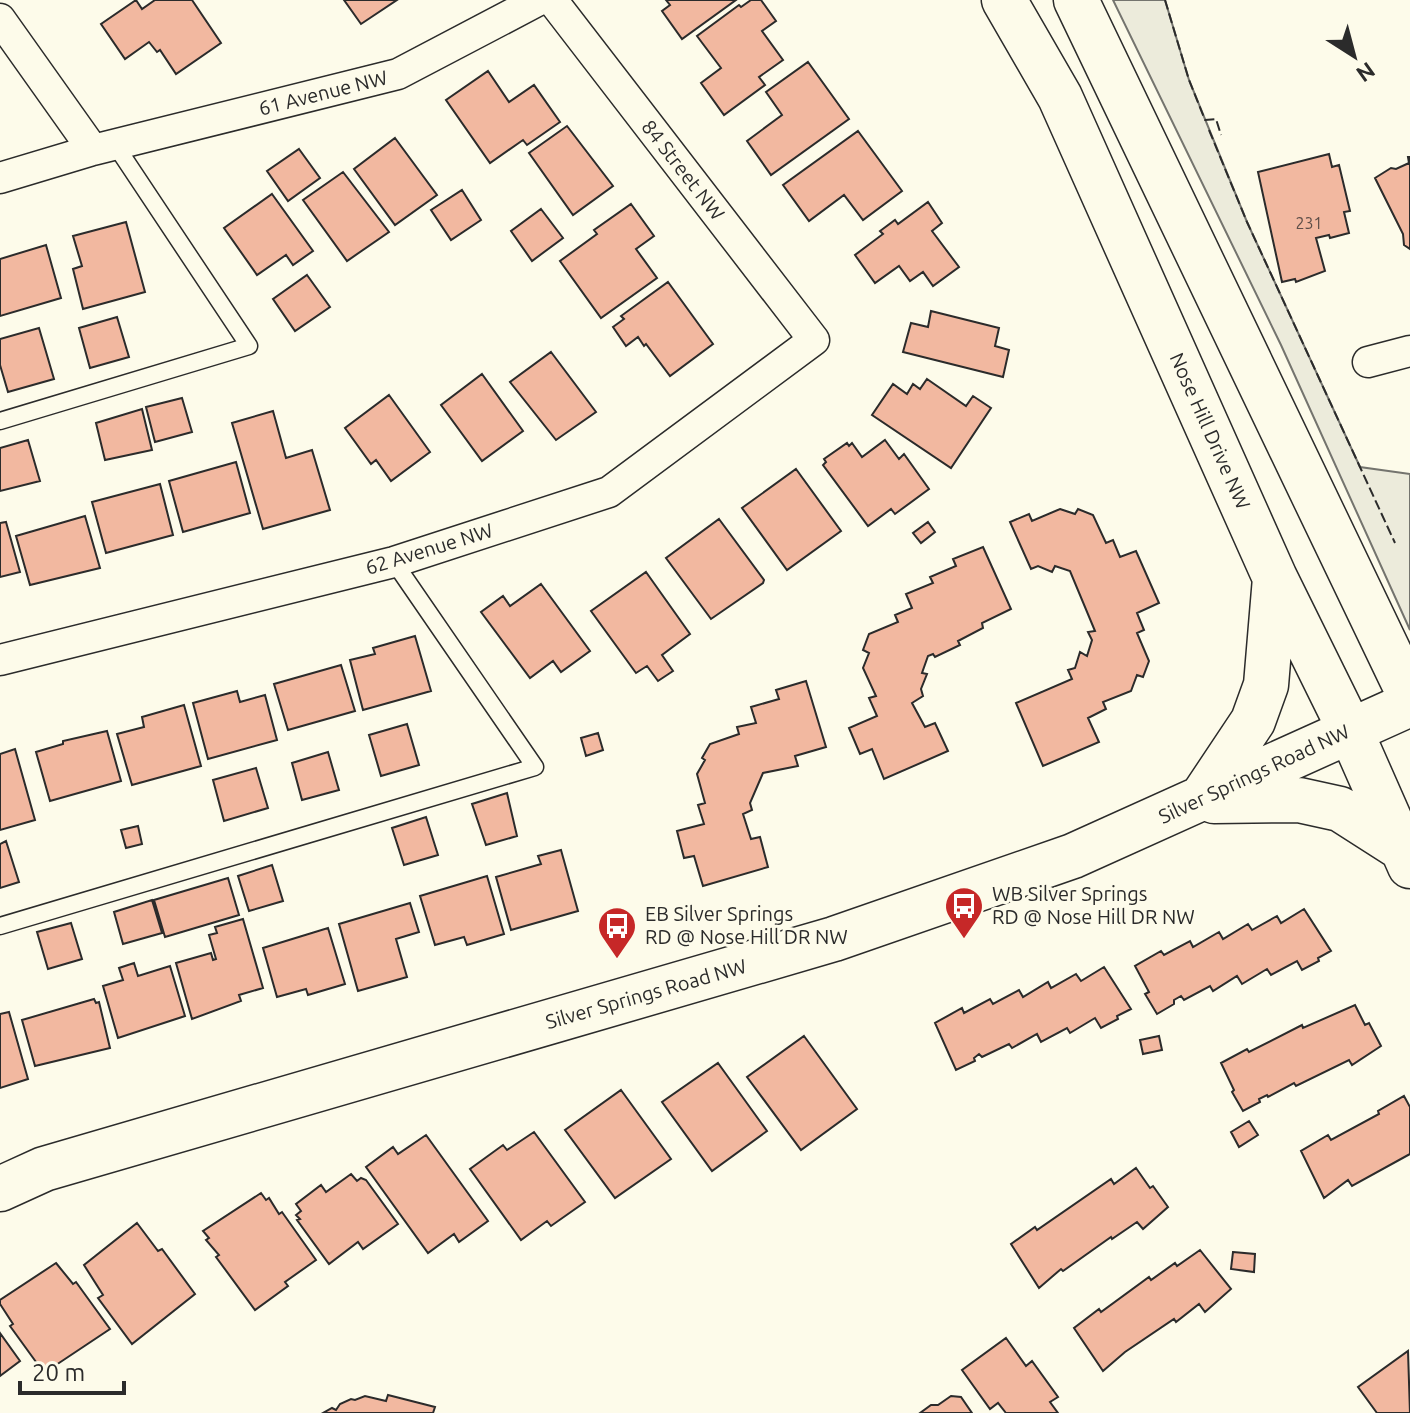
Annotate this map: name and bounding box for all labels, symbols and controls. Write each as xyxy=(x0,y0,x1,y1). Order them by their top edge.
north arrow xyxy=(1314,16,1394,96)
text: N xyxy=(1352,58,1380,88)
street label: 61 Avenue NW xyxy=(256,65,390,120)
street label: 84 Street NW xyxy=(637,115,729,224)
house number: 231 xyxy=(1295,214,1323,232)
street label: Nose Hill Drive NW xyxy=(1166,349,1255,513)
street label: 62 Avenue NW xyxy=(362,518,495,579)
street label: Silver Springs Road NW xyxy=(1155,719,1353,828)
place label: WB Silver Springs RD @ Nose Hill DR NW xyxy=(992,882,1195,928)
bus stop icon: WB Silver Springs RD @ Nose Hill DR NW xyxy=(943,885,985,940)
place label: EB Silver Springs RD @ Nose Hill DR NW xyxy=(645,902,848,948)
bus stop icon: EB Silver Springs RD @ Nose Hill DR NW xyxy=(596,905,638,960)
street label: Silver Springs Road NW xyxy=(543,954,749,1033)
scale bar xyxy=(20,1345,124,1395)
text: 20 m xyxy=(32,1359,85,1386)

